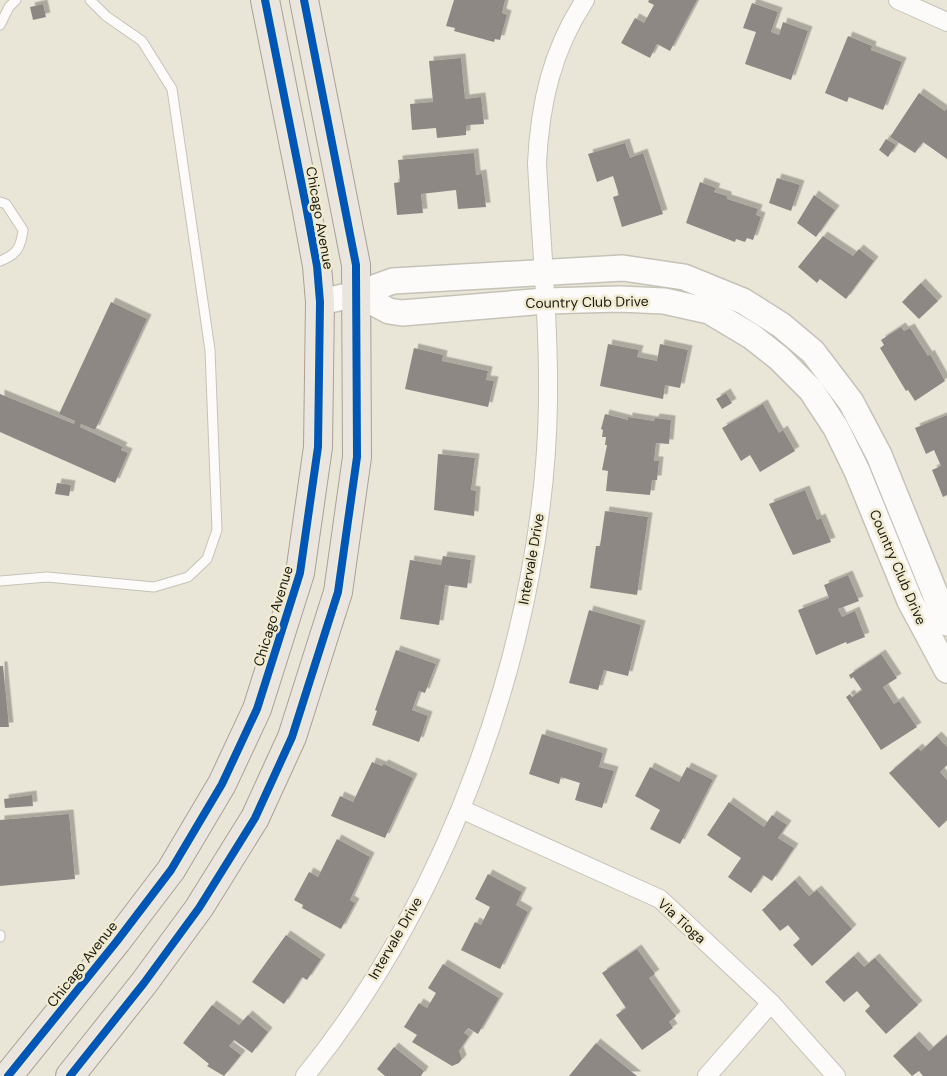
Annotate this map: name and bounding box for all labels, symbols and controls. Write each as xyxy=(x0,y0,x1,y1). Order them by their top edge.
street label: Chicago Avenue xyxy=(302,165,338,271)
street label: Country Club Drive xyxy=(525,292,649,312)
street label: Country Club Drive xyxy=(866,507,930,627)
street label: Intervale Drive xyxy=(514,512,548,606)
street label: Chicago Avenue xyxy=(249,563,297,668)
street label: Intervale Drive xyxy=(364,893,426,982)
street label: Via Tioga xyxy=(654,895,710,947)
street label: Chicago Avenue xyxy=(43,917,121,1011)

